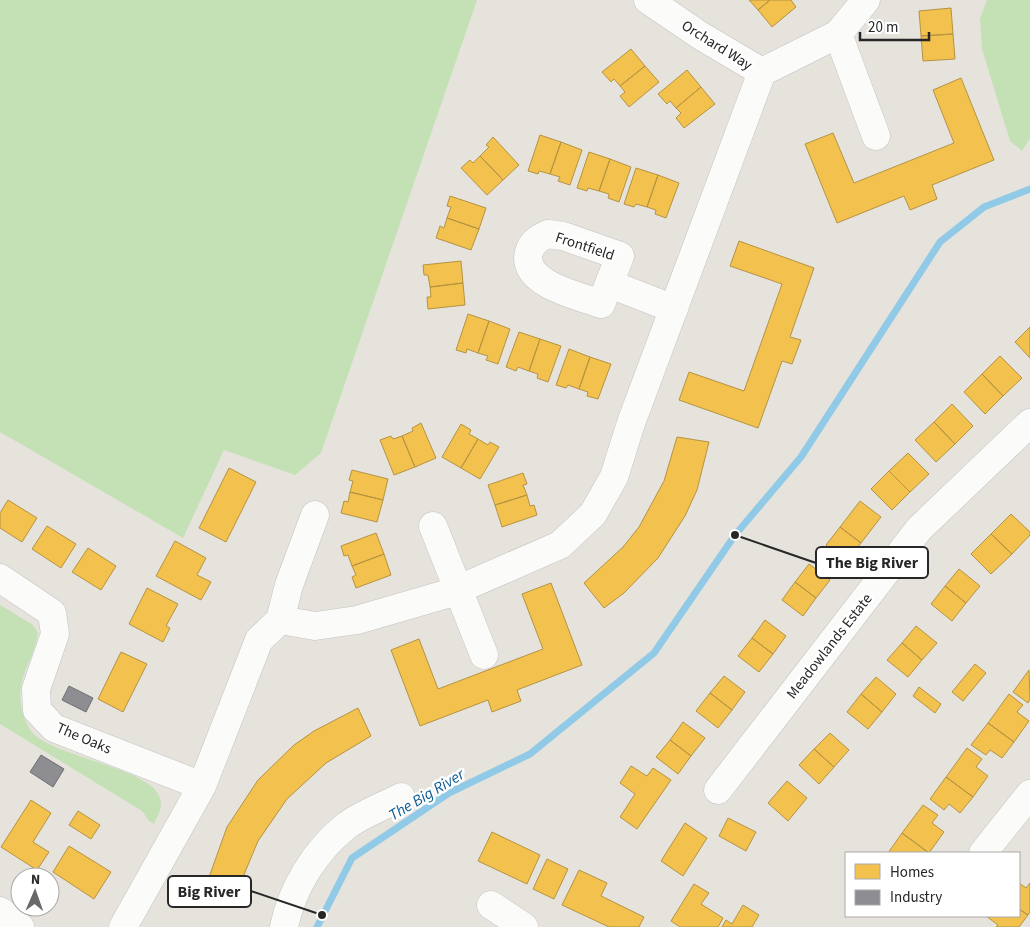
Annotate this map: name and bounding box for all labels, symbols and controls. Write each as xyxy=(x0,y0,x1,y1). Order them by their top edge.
scale bar xyxy=(860,10,929,42)
street label: Orchard Way xyxy=(677,15,756,76)
text: 20 m xyxy=(868,17,898,38)
street label: Frontfield xyxy=(553,227,617,266)
callout: The Big River xyxy=(816,547,928,578)
text: The Big River xyxy=(826,552,919,574)
street label: Meadowlands Estate xyxy=(782,589,877,703)
street label: The Oaks xyxy=(53,717,115,759)
water label: The Big River xyxy=(384,763,470,826)
legend xyxy=(845,852,1020,917)
text: Homes xyxy=(890,862,934,883)
north arrow xyxy=(10,867,60,917)
text: N xyxy=(30,870,40,890)
callout: Big River xyxy=(168,876,251,907)
text: Big River xyxy=(178,881,241,903)
text: Industry xyxy=(890,887,942,908)

